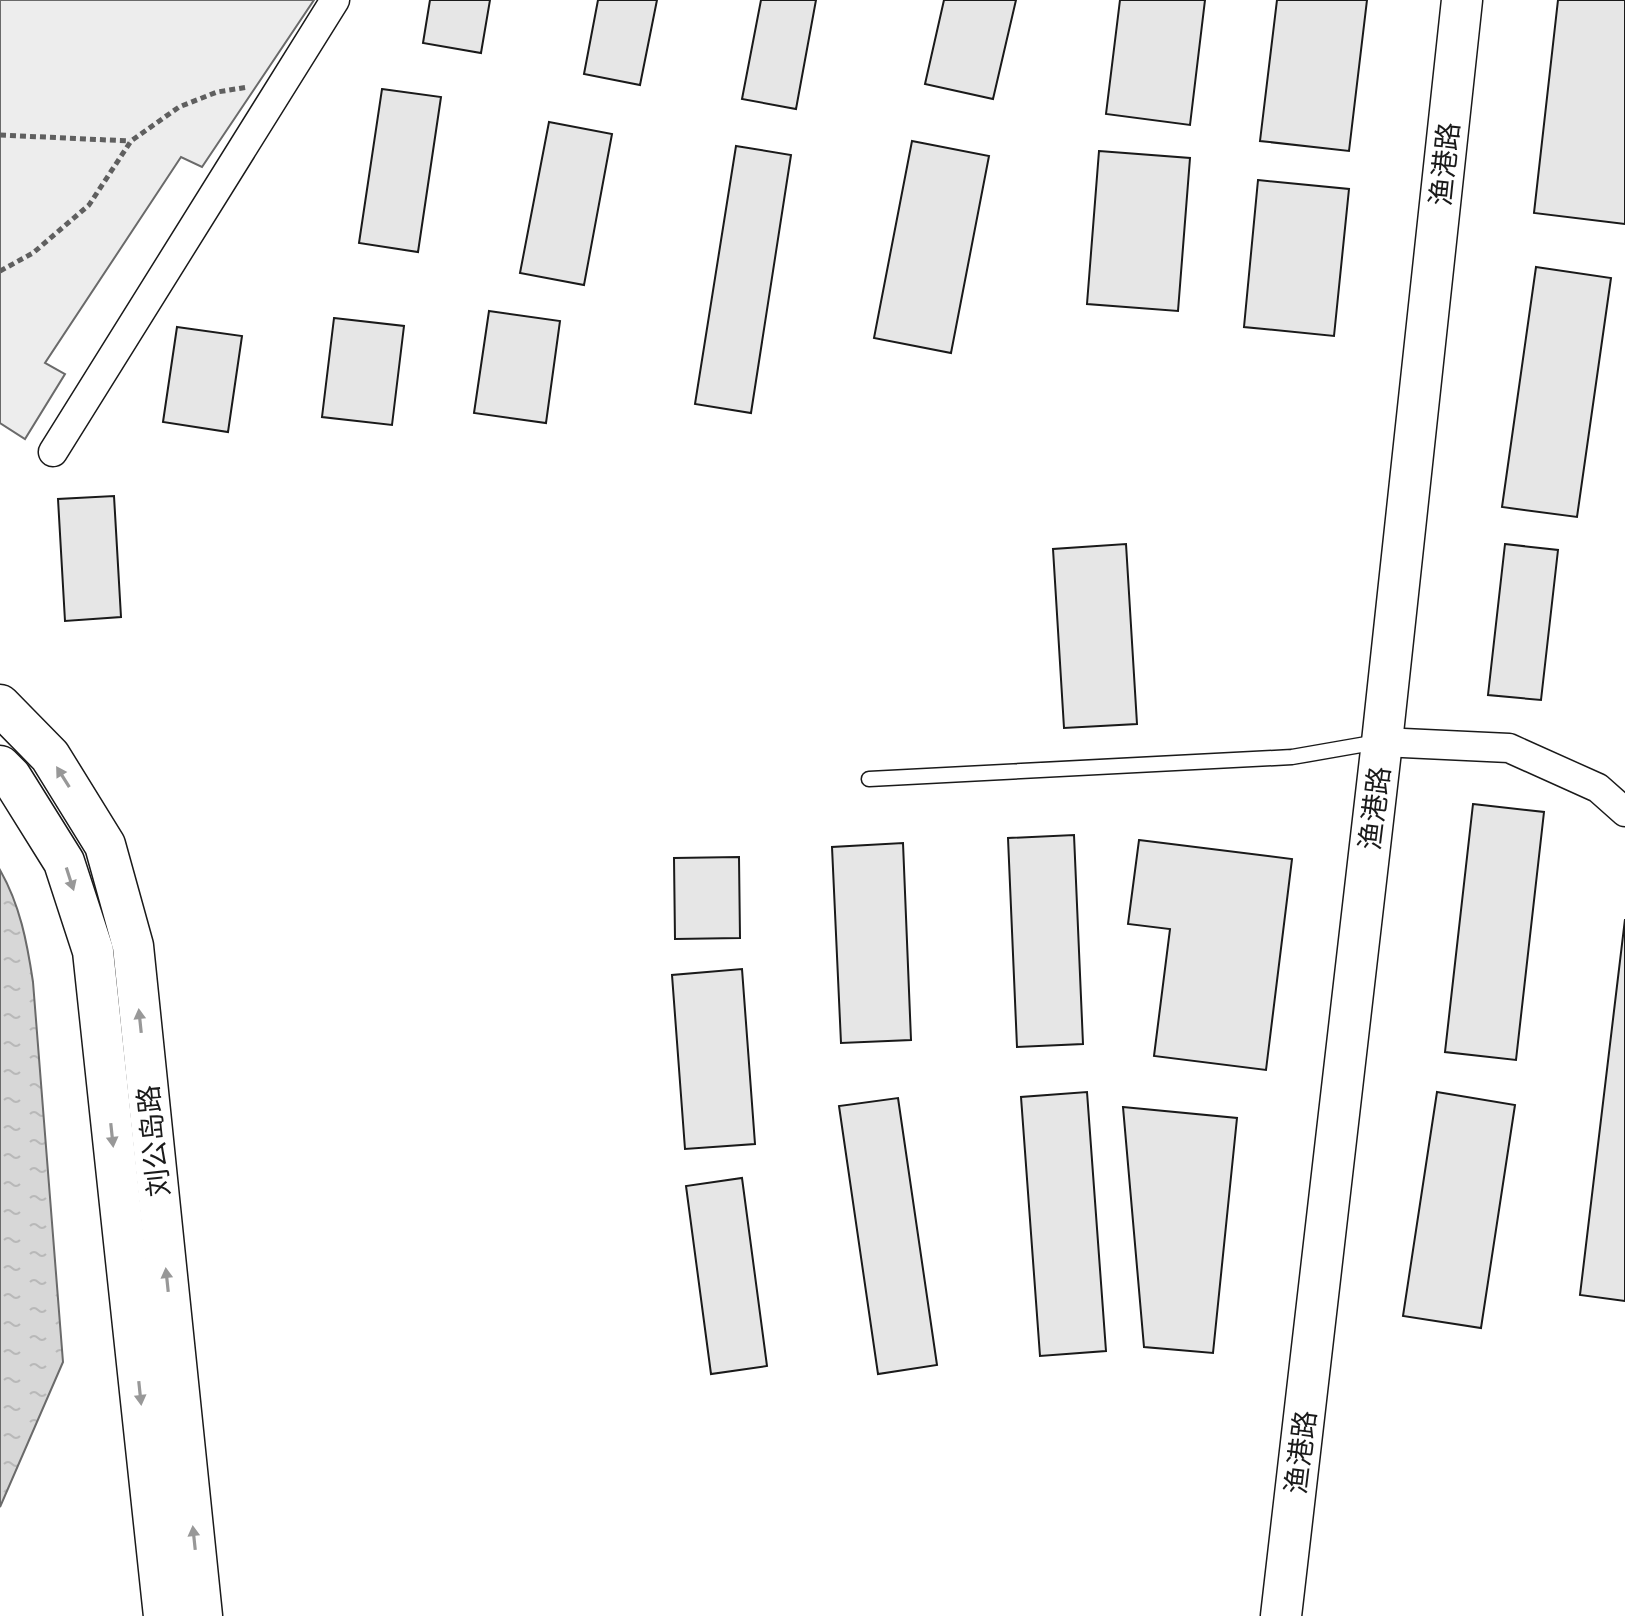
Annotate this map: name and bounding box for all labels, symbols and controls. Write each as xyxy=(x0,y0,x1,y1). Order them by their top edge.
street label: 渔港路 xyxy=(1421,120,1467,208)
street label: 渔港路 xyxy=(1351,764,1397,852)
one-way arrow xyxy=(57,766,71,788)
one-way arrow xyxy=(64,868,76,892)
one-way arrow xyxy=(134,1008,147,1033)
street label: 刘公岛路 xyxy=(129,1083,177,1199)
one-way arrow xyxy=(106,1123,119,1148)
one-way arrow xyxy=(161,1267,174,1292)
one-way arrow xyxy=(134,1381,147,1406)
street label: 渔港路 xyxy=(1277,1408,1323,1496)
one-way arrow xyxy=(187,1525,200,1550)

